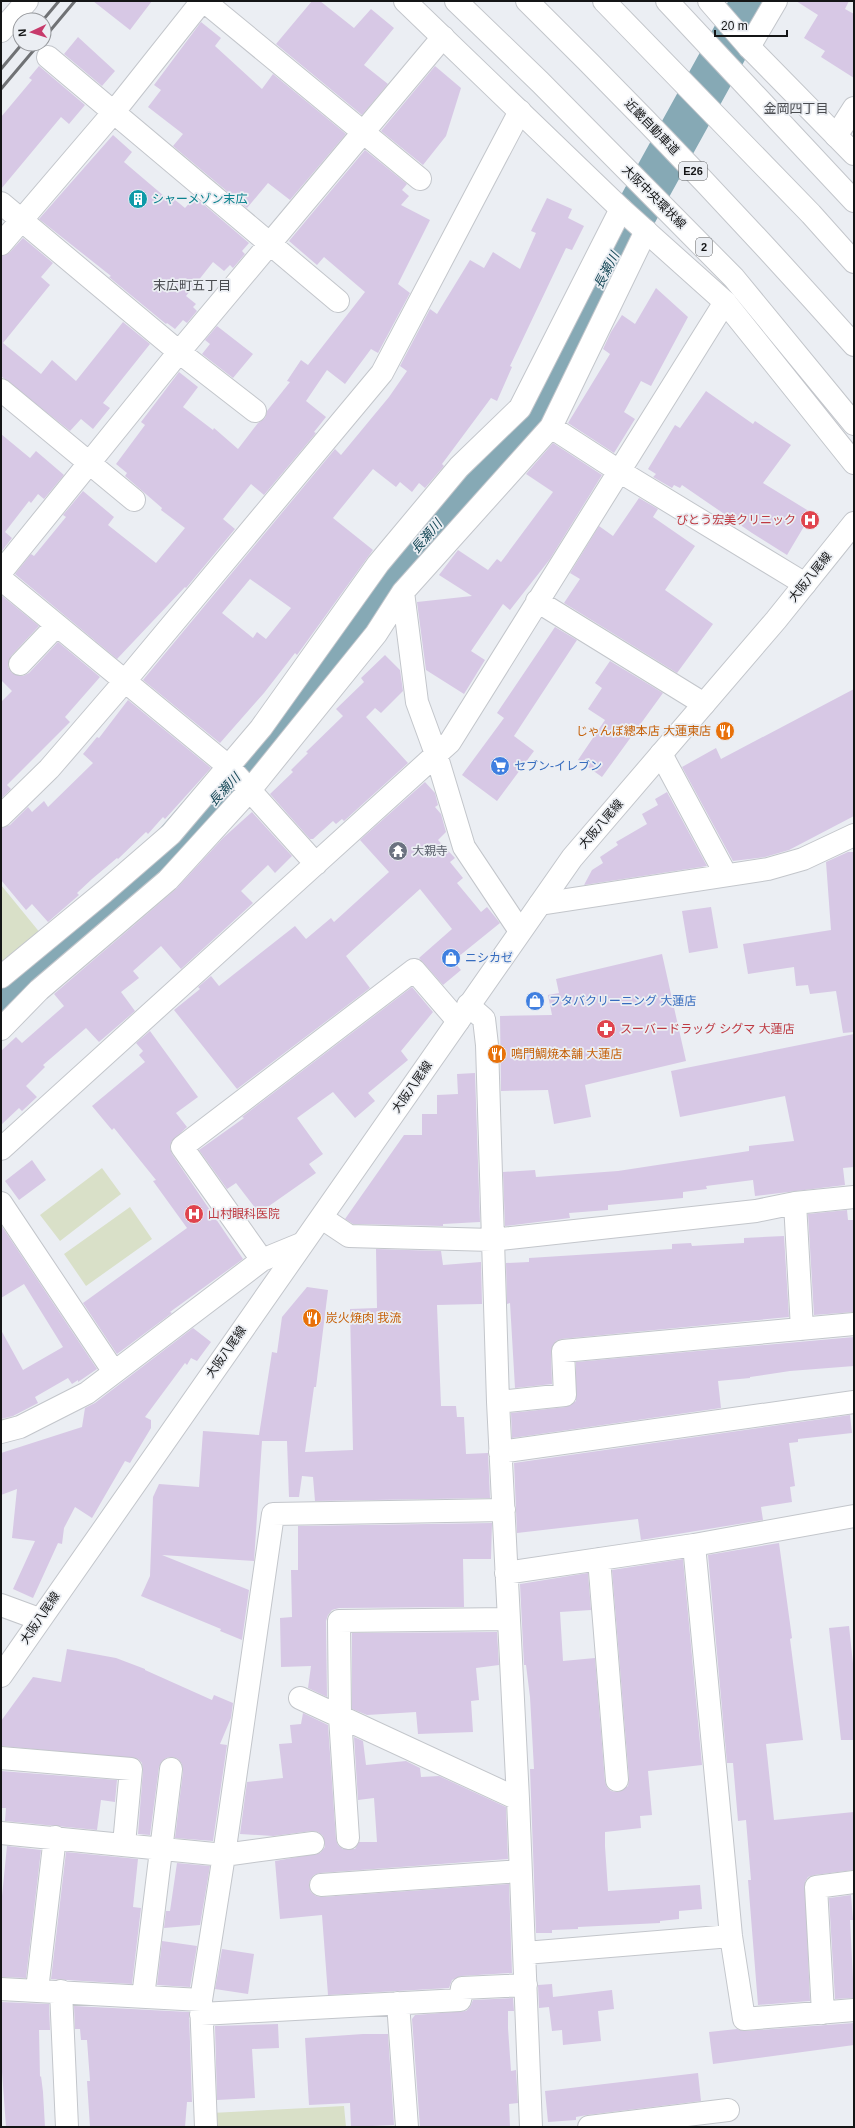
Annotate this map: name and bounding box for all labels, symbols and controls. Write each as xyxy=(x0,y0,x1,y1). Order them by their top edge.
north arrow xyxy=(12,12,52,52)
scale bar xyxy=(715,12,787,38)
text: 20 m xyxy=(721,19,748,33)
text: N xyxy=(16,28,28,37)
street label: 近畿自動車道 xyxy=(622,96,682,158)
district label: 金岡四丁目 xyxy=(763,101,829,116)
street label: 大阪中央環状線 xyxy=(619,162,689,232)
road number: E26 xyxy=(679,162,707,180)
building icon: シャーメゾン末広 xyxy=(127,188,149,210)
place label: シャーメゾン末広 xyxy=(152,192,248,206)
road number: 2 xyxy=(696,238,712,256)
water label: 長瀬川 xyxy=(591,248,623,291)
district label: 末広町五丁目 xyxy=(153,278,231,293)
hospital icon: びとう宏美クリニック xyxy=(799,509,821,531)
place label: びとう宏美クリニック xyxy=(676,513,796,527)
water label: 長瀬川 xyxy=(408,515,446,556)
street label: 大阪八尾線 xyxy=(786,549,834,605)
restaurant icon: じゃんぼ總本店 大蓮東店 xyxy=(714,720,736,742)
place label: じゃんぼ總本店 大蓮東店 xyxy=(576,724,711,738)
supermarket icon: セブン-イレブン xyxy=(489,755,511,777)
place label: セブン-イレブン xyxy=(514,759,602,773)
water label: 長瀬川 xyxy=(206,769,245,809)
street label: 大阪八尾線 xyxy=(576,797,626,851)
temple icon: 大親寺 xyxy=(387,840,409,862)
place label: 大親寺 xyxy=(412,844,448,858)
shop icon: ニシカゼ xyxy=(440,947,462,969)
place label: ニシカゼ xyxy=(465,951,513,965)
shop icon: フタバクリーニング 大蓮店 xyxy=(524,990,546,1012)
place label: フタバクリーニング 大蓮店 xyxy=(549,994,696,1008)
pharmacy icon: スーバードラッグ シグマ 大蓮店 xyxy=(595,1018,617,1040)
place label: スーバードラッグ シグマ 大蓮店 xyxy=(620,1022,795,1036)
restaurant icon: 鳴門鯛焼本舗 大蓮店 xyxy=(486,1043,508,1065)
place label: 鳴門鯛焼本舗 大蓮店 xyxy=(511,1047,622,1061)
street label: 大阪八尾線 xyxy=(389,1058,435,1116)
hospital icon: 山村眼科医院 xyxy=(183,1203,205,1225)
place label: 山村眼科医院 xyxy=(208,1207,280,1221)
restaurant icon: 炭火焼肉 我流 xyxy=(301,1307,323,1329)
place label: 炭火焼肉 我流 xyxy=(326,1311,401,1325)
street label: 大阪八尾線 xyxy=(203,1323,249,1381)
street label: 大阪八尾線 xyxy=(17,1589,63,1647)

